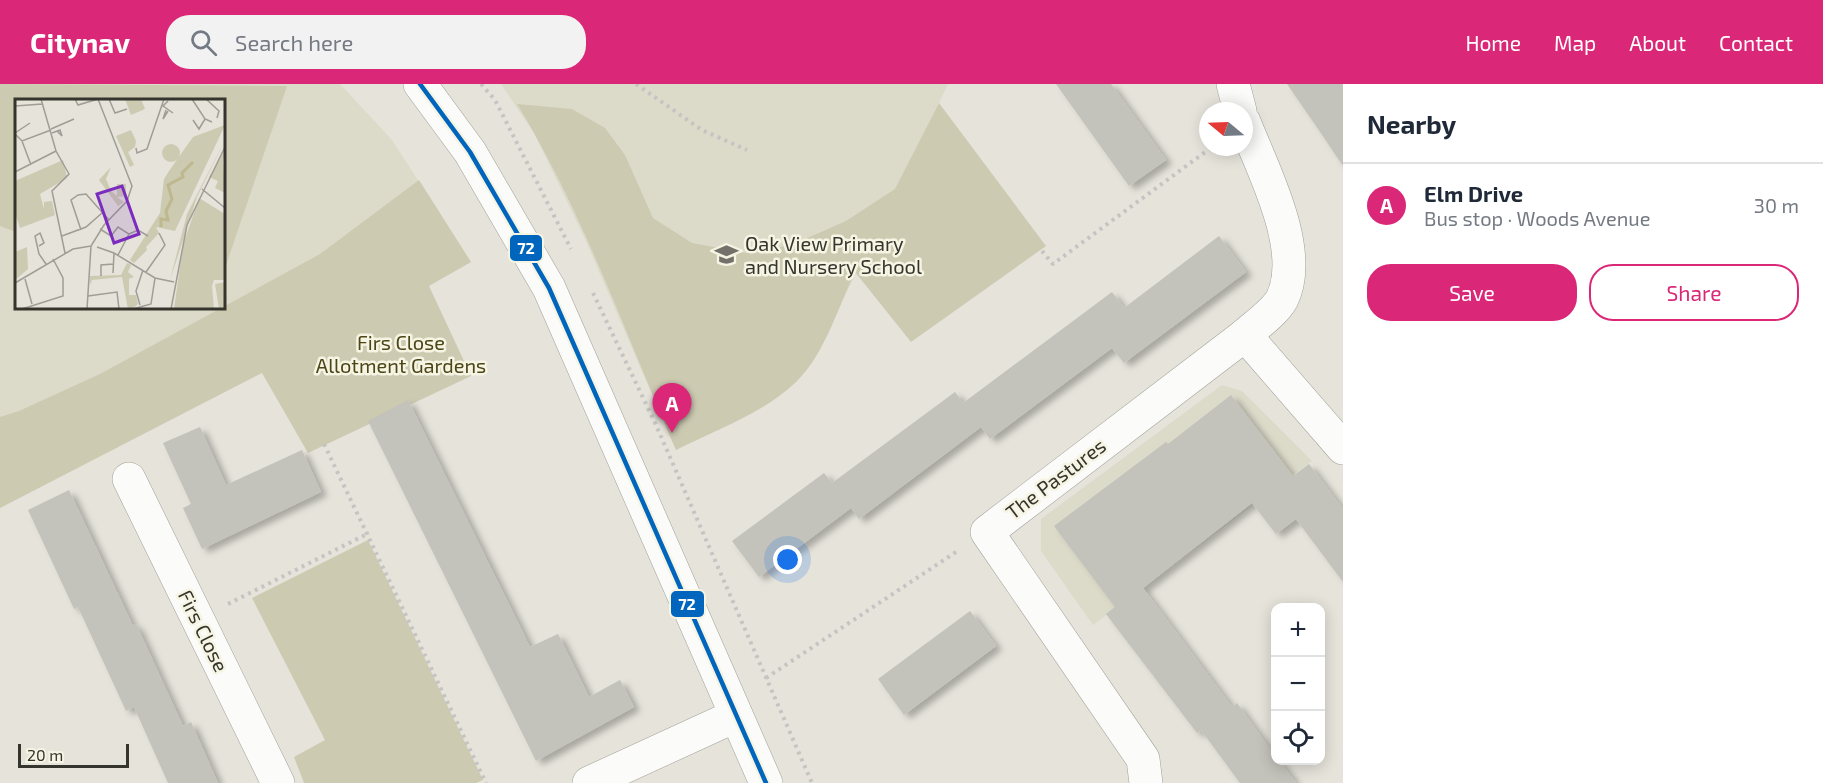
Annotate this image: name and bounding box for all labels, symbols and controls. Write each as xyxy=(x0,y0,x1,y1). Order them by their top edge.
search box xyxy=(166,15,586,69)
text: Citynav xyxy=(30,25,130,59)
icon: search xyxy=(187,26,220,59)
text: Search here xyxy=(235,29,353,55)
text: Home xyxy=(1465,30,1521,55)
text: Map xyxy=(1554,30,1596,55)
text: About xyxy=(1629,30,1686,55)
text: Contact xyxy=(1719,30,1793,55)
inset map xyxy=(15,99,225,309)
north arrow xyxy=(1199,102,1253,156)
text: Nearby xyxy=(1367,108,1456,139)
text: Elm Drive xyxy=(1424,180,1523,206)
text: A xyxy=(1380,193,1393,217)
text: 30 m xyxy=(1754,193,1799,217)
text: Bus stop · Woods Avenue xyxy=(1424,206,1650,230)
place label: Oak View Primary and Nursery School xyxy=(745,231,922,278)
line badge: 72 xyxy=(509,234,543,262)
text: 72 xyxy=(517,238,535,257)
school or university icon: Oak View Primary and Nursery School xyxy=(714,242,740,268)
button: Save xyxy=(1367,264,1577,321)
button: Share xyxy=(1589,264,1799,321)
park label: Firs Close Allotment Gardens xyxy=(316,330,486,377)
pin: A xyxy=(652,384,692,433)
street label: The Pastures xyxy=(1001,433,1110,524)
your location xyxy=(773,545,802,574)
street label: Firs Close xyxy=(174,586,234,675)
line badge: 72 xyxy=(670,590,705,618)
text: 72 xyxy=(678,594,696,613)
map controls xyxy=(1271,603,1325,765)
button: + xyxy=(1271,603,1325,657)
button: − xyxy=(1271,657,1325,711)
button: locate xyxy=(1271,711,1325,765)
scale bar xyxy=(18,741,129,768)
text: 20 m xyxy=(27,745,63,764)

